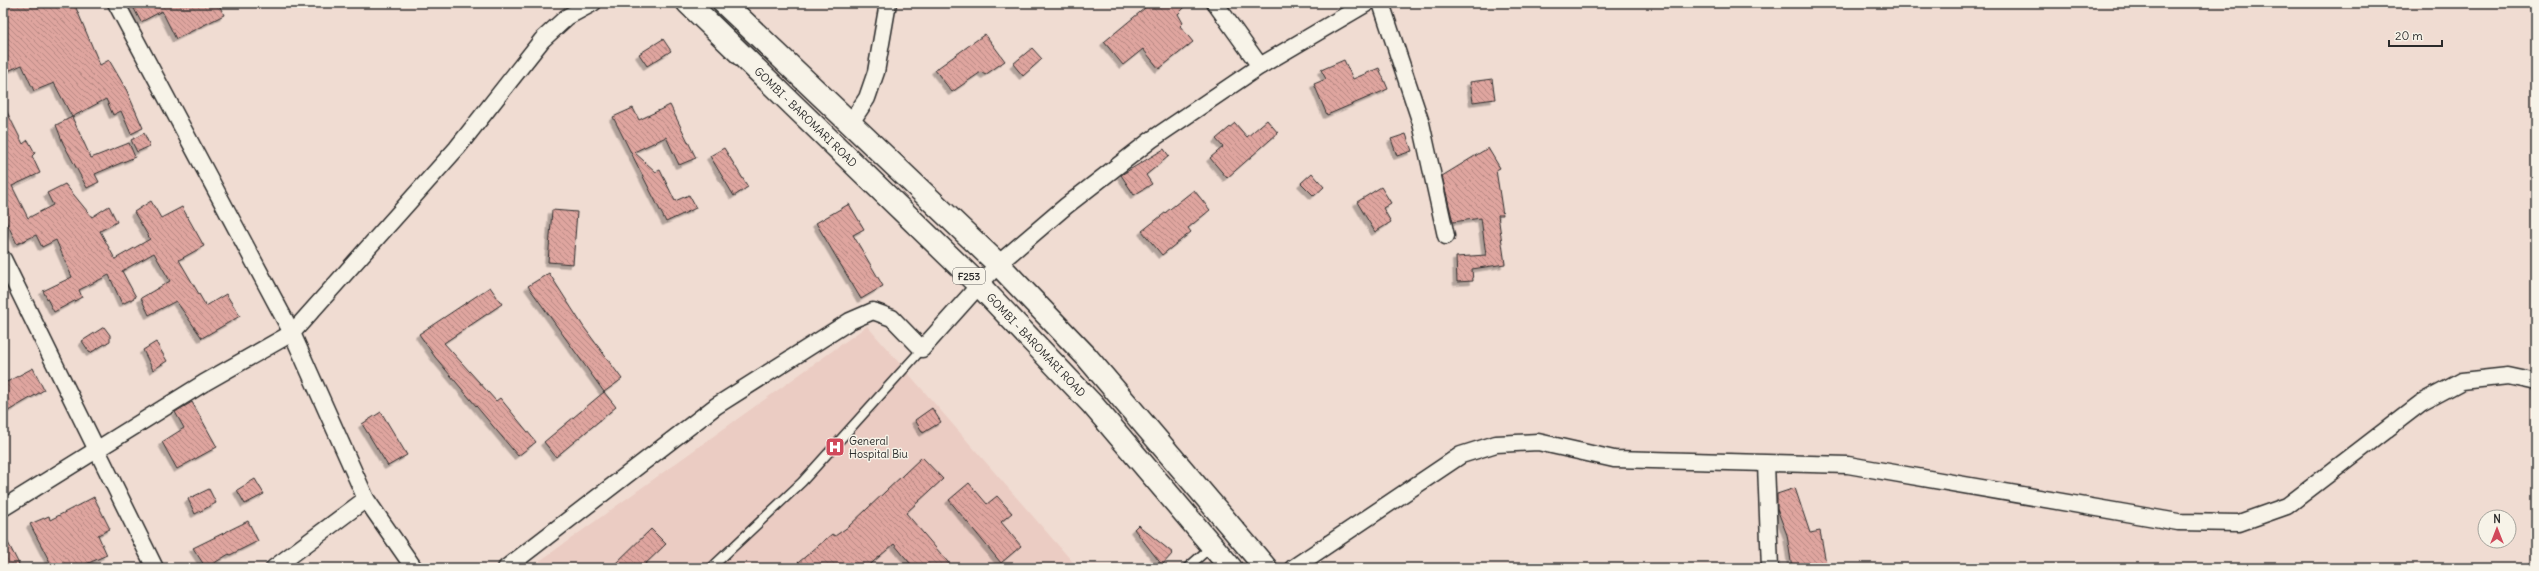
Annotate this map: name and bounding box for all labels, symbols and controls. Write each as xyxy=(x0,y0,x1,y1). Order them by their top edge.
scale bar xyxy=(2389,22,2442,48)
text: 20 m xyxy=(2395,28,2423,43)
street label: GOMBI - BAROMARI ROAD xyxy=(751,64,860,170)
road number: F253 xyxy=(953,268,985,284)
street label: GOMBI - BAROMARI ROAD xyxy=(983,290,1089,400)
place label: General Hospital Biu xyxy=(849,434,909,461)
hospital icon: General Hospital Biu xyxy=(824,436,846,458)
north arrow xyxy=(2477,509,2517,549)
text: N xyxy=(2493,512,2501,526)

